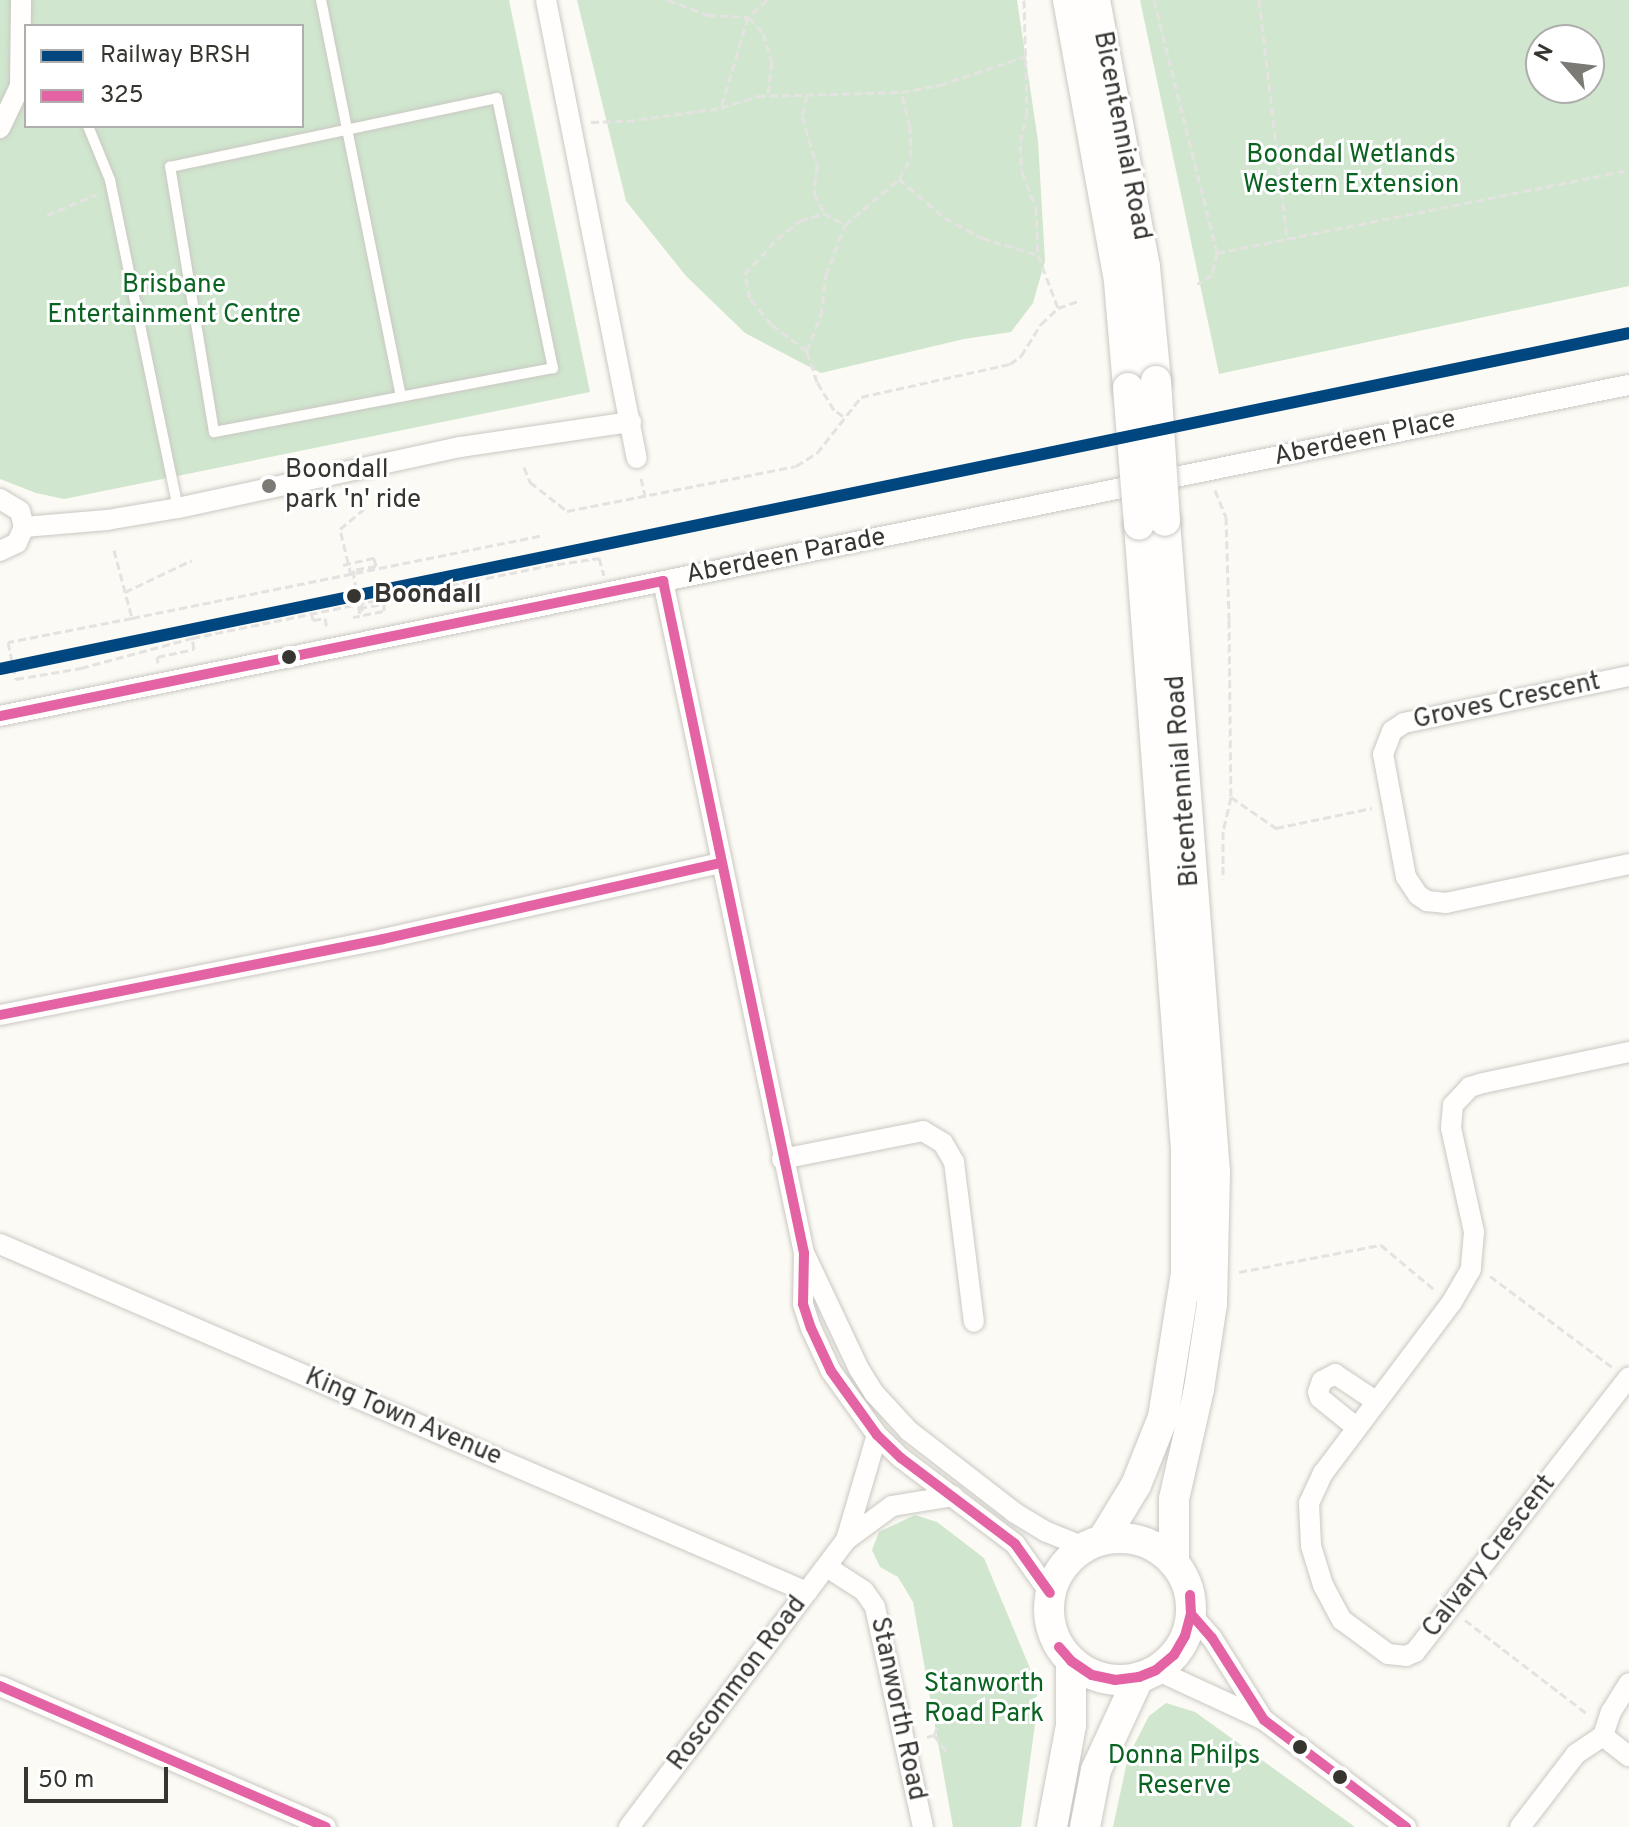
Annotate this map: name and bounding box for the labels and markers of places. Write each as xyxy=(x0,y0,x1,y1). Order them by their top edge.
place label: Boondall park 'n' ride xyxy=(285,455,421,516)
marker: Boondall park 'n' ride xyxy=(260,477,278,495)
place label: Boondall xyxy=(374,580,482,612)
marker: Boondall xyxy=(341,583,367,609)
unlabelled marker xyxy=(281,649,297,665)
unlabelled marker xyxy=(1292,1739,1308,1755)
unlabelled marker xyxy=(1332,1769,1348,1785)

